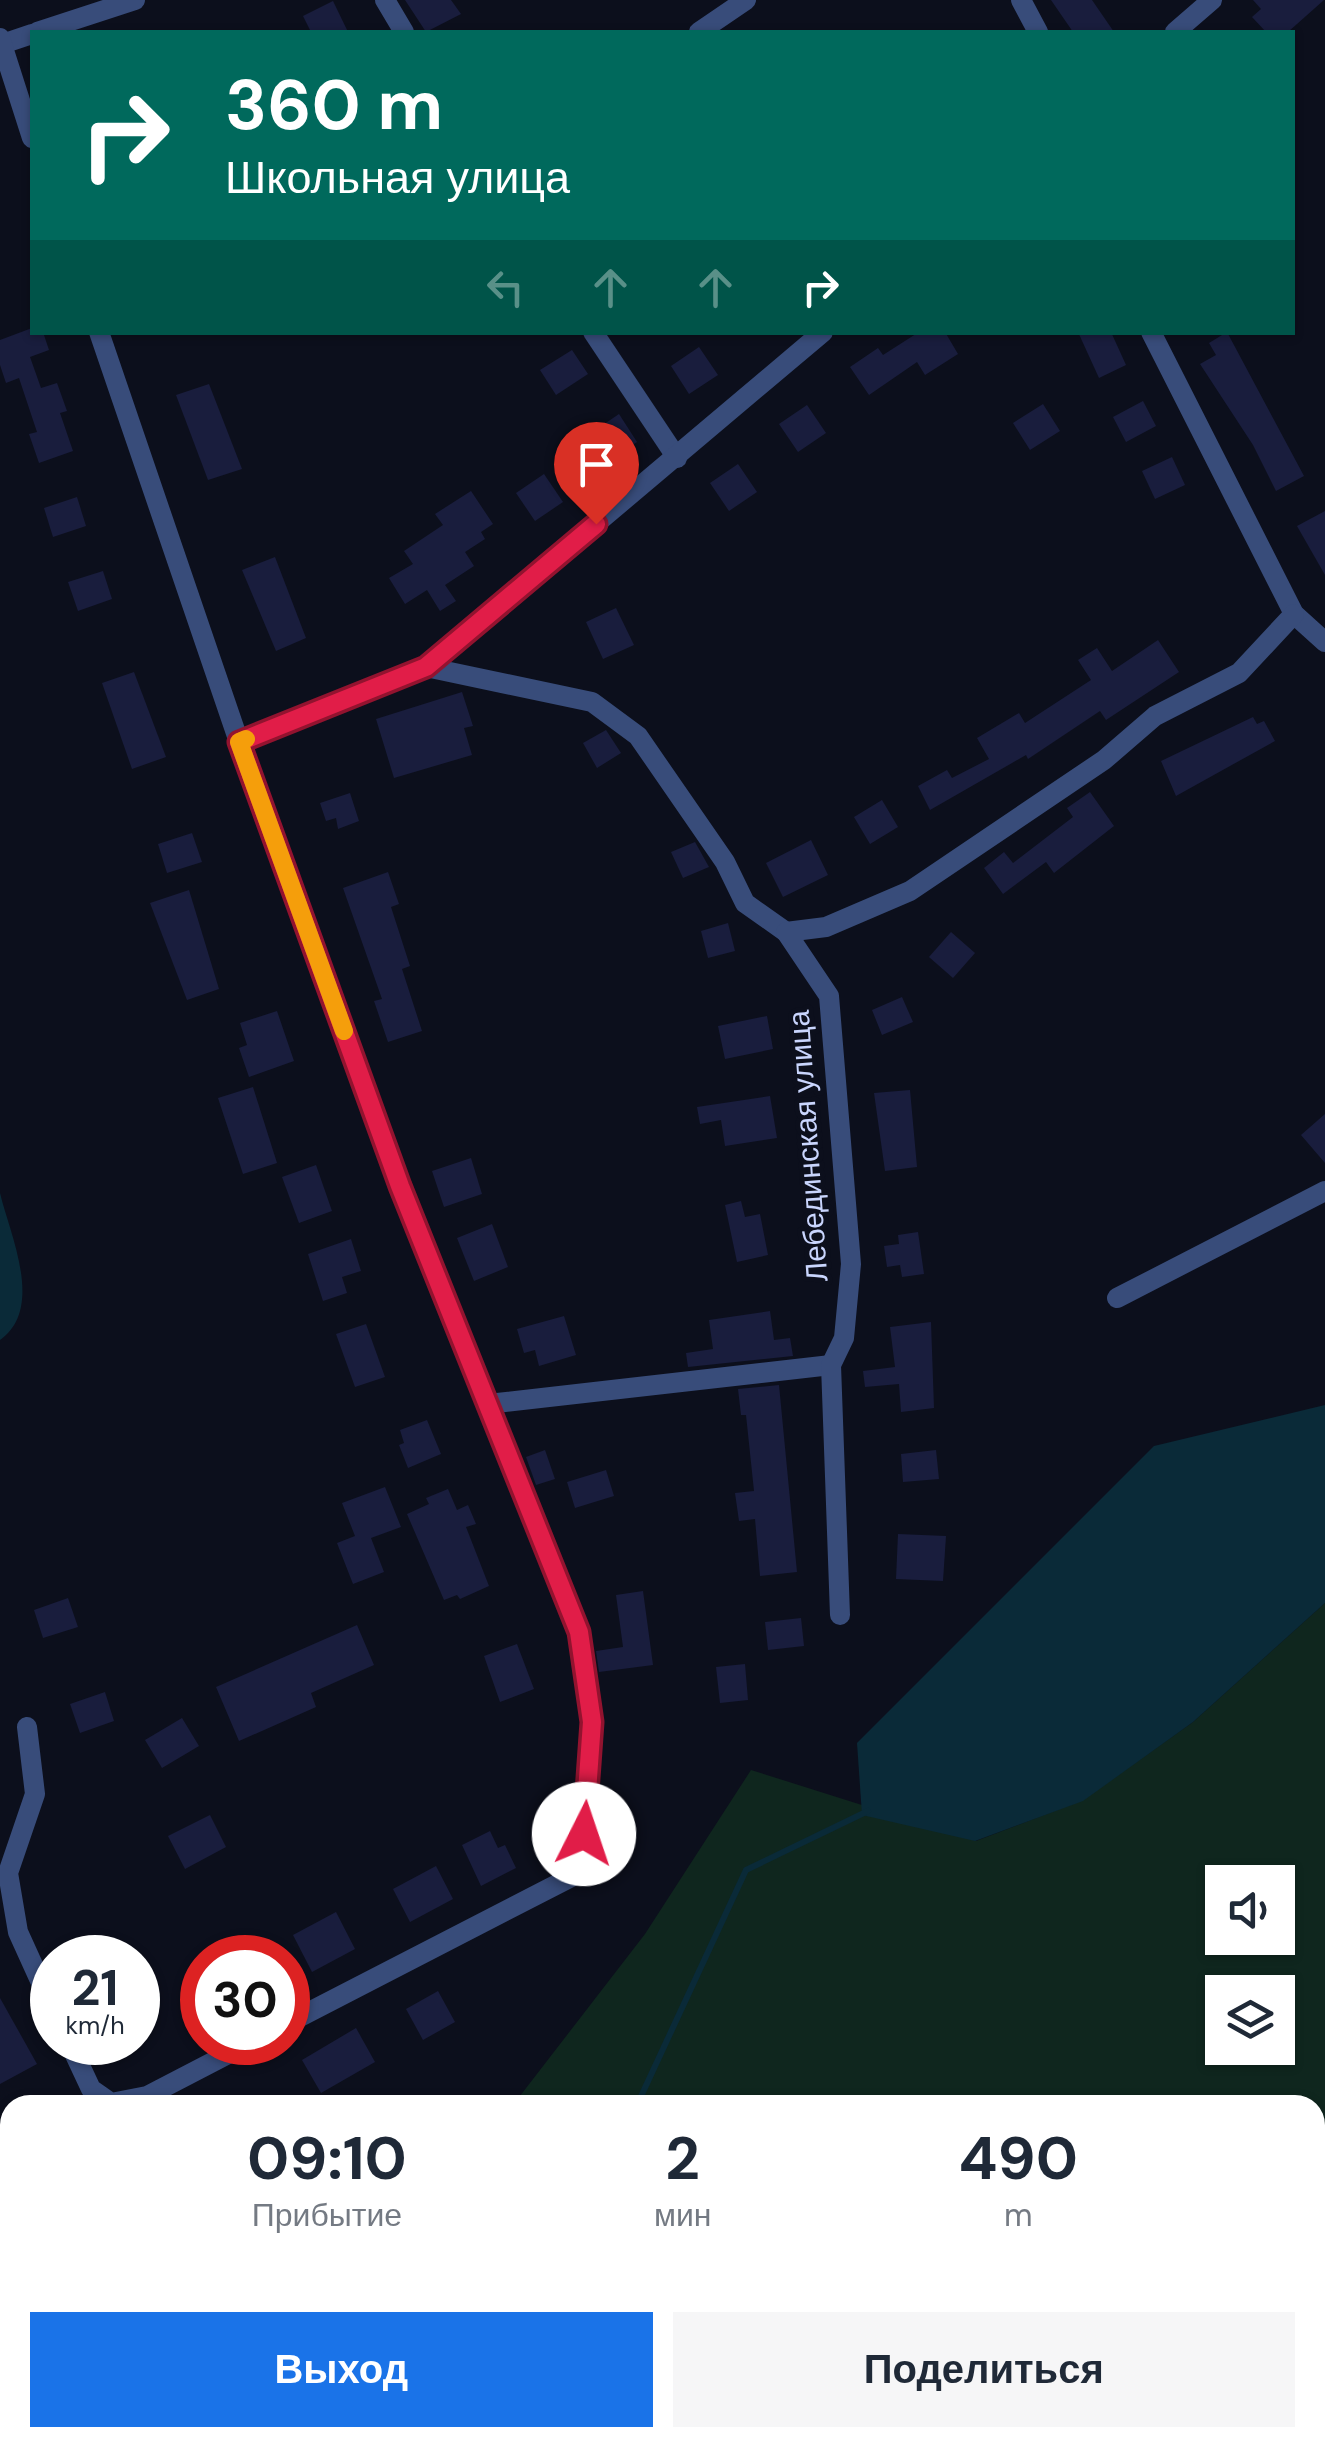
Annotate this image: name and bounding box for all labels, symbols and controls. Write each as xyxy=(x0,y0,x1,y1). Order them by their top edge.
text: 360 m xyxy=(225,60,443,151)
icon: right xyxy=(60,70,190,200)
text: Школьная улица xyxy=(225,148,570,207)
icon: left xyxy=(478,260,533,315)
icon: ahead xyxy=(583,260,638,315)
icon: ahead xyxy=(688,260,743,315)
icon: right xyxy=(793,260,848,315)
pin xyxy=(554,422,639,525)
icon: arrive xyxy=(569,437,624,492)
street label: Лебединская улица xyxy=(779,1009,836,1283)
position arrow xyxy=(532,1782,636,1886)
map controls xyxy=(1205,1865,1295,2065)
button: sound xyxy=(1205,1865,1295,1955)
speed limit sign: 30 xyxy=(180,1935,310,2065)
text: 21 xyxy=(71,1955,119,2021)
button: layers xyxy=(1205,1975,1295,2065)
text: km/h xyxy=(65,2009,125,2042)
text: 09:10 xyxy=(247,2119,407,2198)
text: 2 xyxy=(665,2119,700,2198)
text: 490 xyxy=(959,2119,1078,2198)
text: Прибытие xyxy=(252,2194,402,2236)
text: мин xyxy=(654,2194,711,2236)
text: m xyxy=(1004,2194,1032,2236)
button: Выход xyxy=(30,2312,653,2427)
button: Поделиться xyxy=(673,2312,1295,2427)

